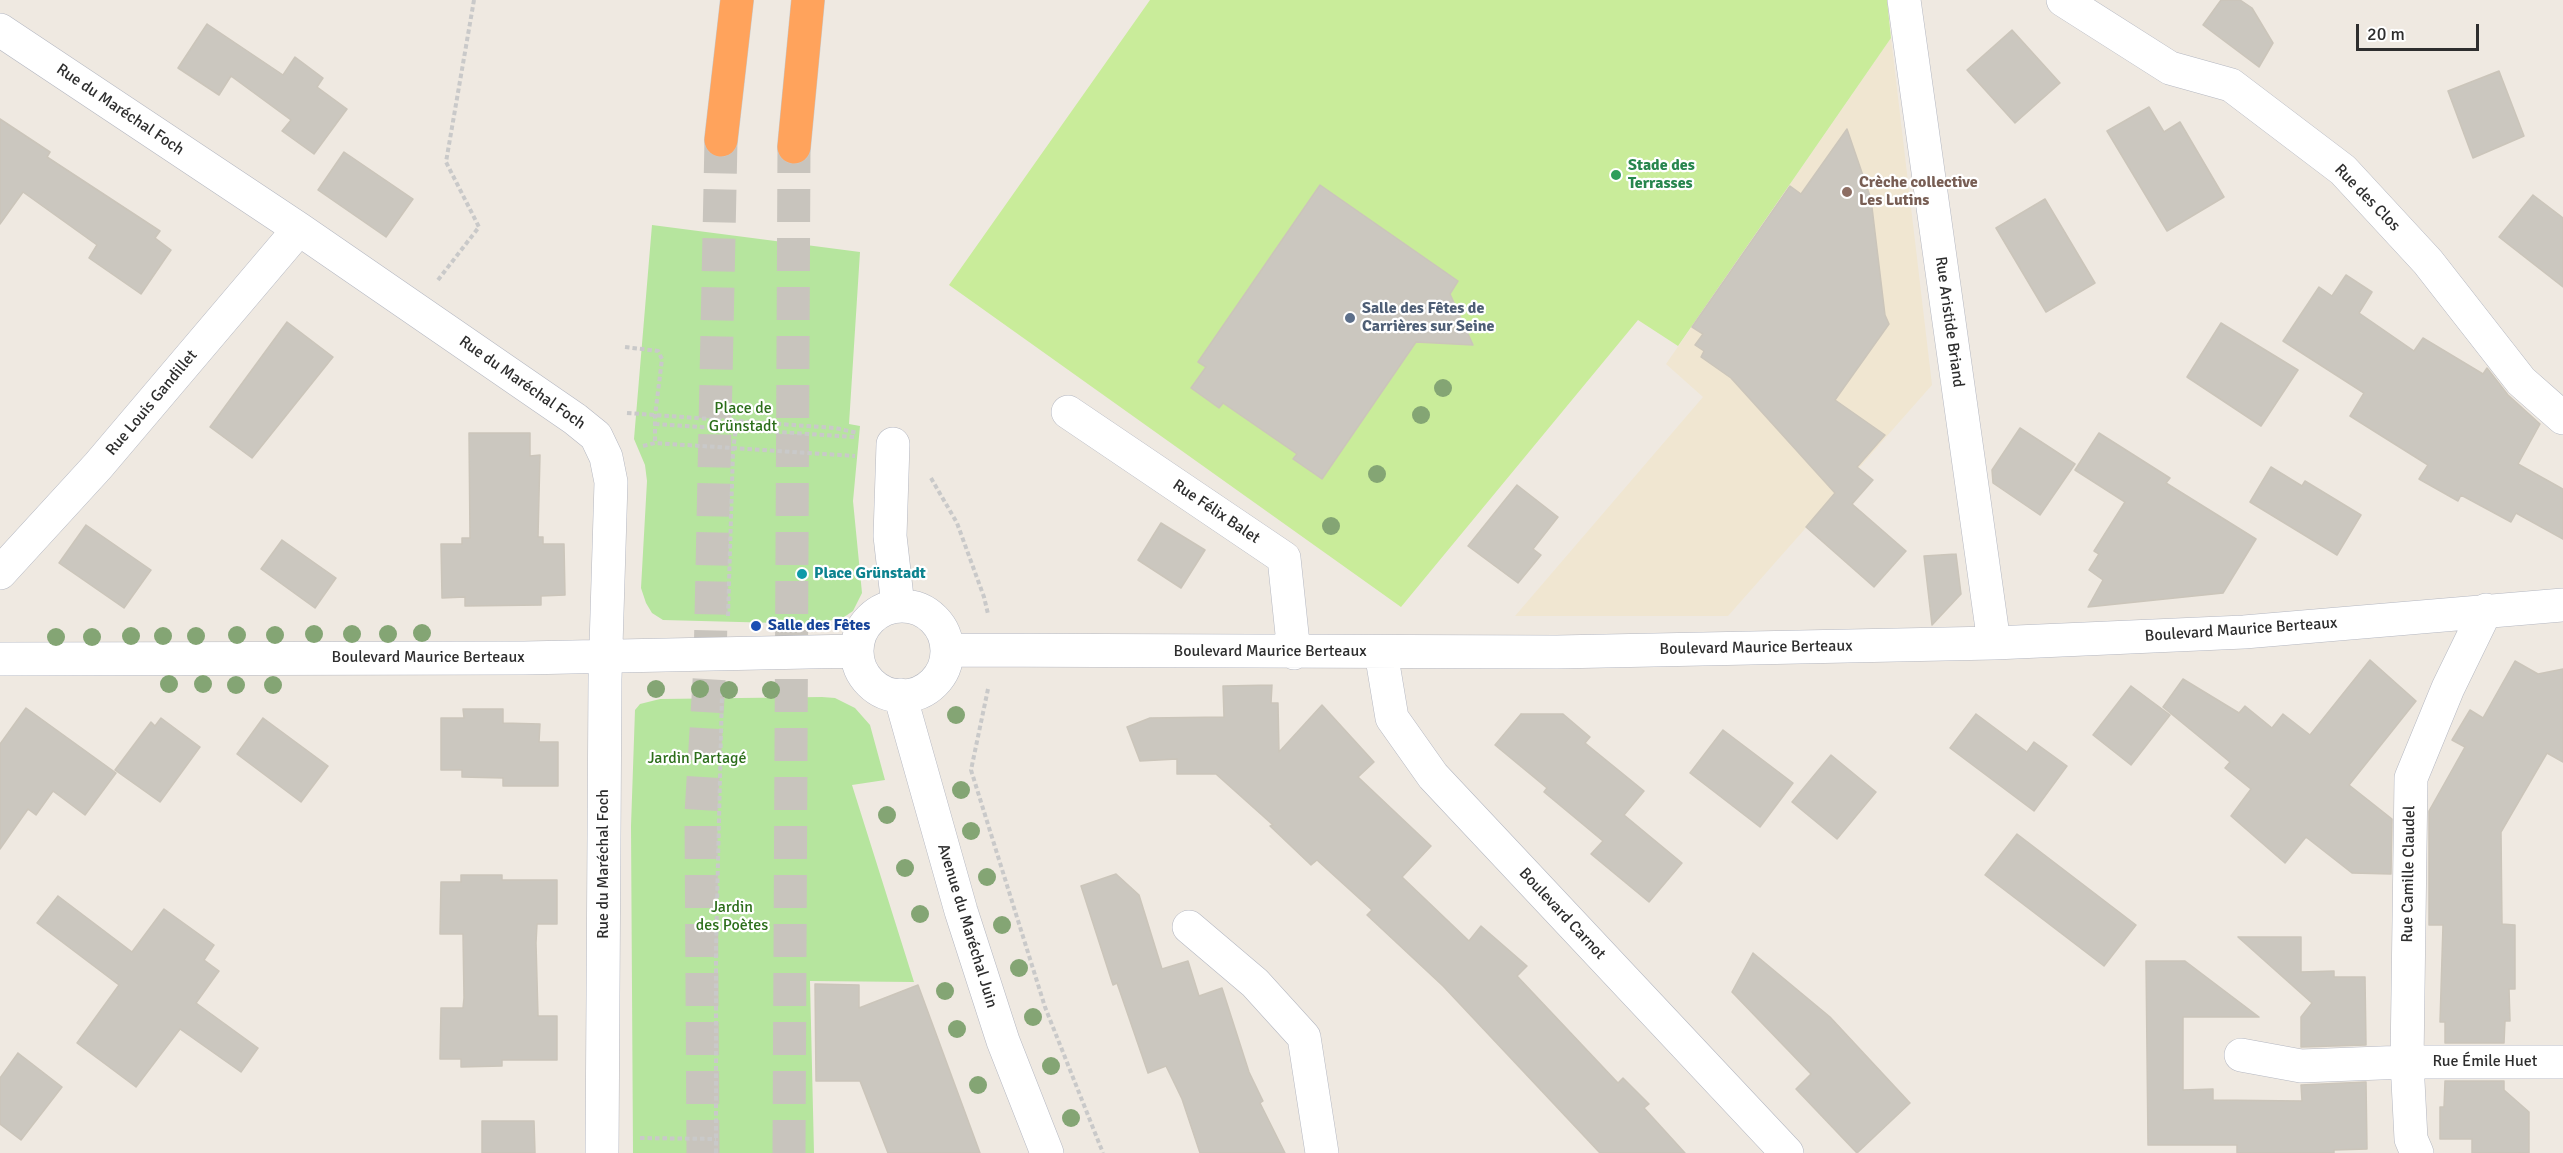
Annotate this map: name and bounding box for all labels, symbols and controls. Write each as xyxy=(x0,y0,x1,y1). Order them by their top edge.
scale bar xyxy=(2359,12,2482,50)
text: 20 m xyxy=(2367,23,2405,45)
street label: Rue du Maréchal Foch xyxy=(52,60,188,160)
place label: Stade des Terrasses xyxy=(1628,156,1695,194)
street label: Rue des Clos xyxy=(2330,160,2404,236)
marker: Stade des Terrasses xyxy=(1609,168,1623,182)
place label: Crèche collective Les Lutins xyxy=(1859,173,1978,211)
marker: Crèche collective Les Lutins xyxy=(1840,185,1854,199)
street label: Rue Aristide Briand xyxy=(1930,255,1968,389)
place label: Salle des Fêtes de Carrières sur Seine xyxy=(1362,299,1494,337)
marker: Salle des Fêtes de Carrières sur Seine xyxy=(1343,311,1357,325)
street label: Rue du Maréchal Foch xyxy=(455,332,589,434)
street label: Rue Louis Gandillet xyxy=(102,346,202,460)
park label: Place de Grünstadt xyxy=(709,399,777,437)
street label: Rue Félix Balet xyxy=(1169,476,1263,548)
place label: Place Grünstadt xyxy=(814,564,926,584)
marker: Place Grünstadt xyxy=(795,567,809,581)
street label: Boulevard Maurice Berteaux xyxy=(2144,614,2338,646)
place label: Salle des Fêtes xyxy=(768,616,870,636)
marker: Salle des Fêtes xyxy=(749,619,763,633)
street label: Boulevard Maurice Berteaux xyxy=(1659,637,1853,659)
street label: Boulevard Maurice Berteaux xyxy=(1173,642,1367,662)
street label: Boulevard Maurice Berteaux xyxy=(331,648,525,668)
park label: Jardin Partagé xyxy=(648,749,746,769)
street label: Rue du Maréchal Foch xyxy=(594,789,614,939)
street label: Rue Camille Claudel xyxy=(2398,805,2420,943)
street label: Avenue du Maréchal Juin xyxy=(933,842,1001,1010)
street label: Boulevard Carnot xyxy=(1515,864,1609,964)
park label: Jardin des Poètes xyxy=(696,898,768,936)
street label: Rue Émile Huet xyxy=(2433,1052,2537,1072)

